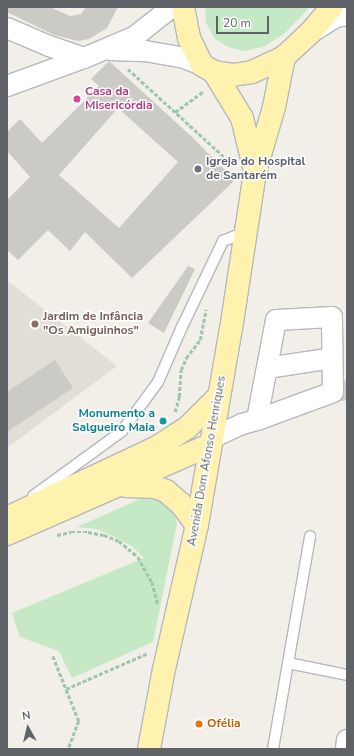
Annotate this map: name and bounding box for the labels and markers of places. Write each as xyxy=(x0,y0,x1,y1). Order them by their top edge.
place label: Casa da Misericórdia xyxy=(85,85,152,113)
marker: Casa da Misericórdia xyxy=(72,94,82,104)
place label: Igreja do Hospital de Santarém xyxy=(206,155,305,183)
marker: Igreja do Hospital de Santarém xyxy=(193,164,203,174)
place label: Jardim de Infância "Os Amiguinhos" xyxy=(43,310,143,338)
marker: Jardim de Infância "Os Amiguinhos" xyxy=(30,319,40,329)
place label: Monumento a Salgueiro Maia xyxy=(72,407,155,435)
marker: Monumento a Salgueiro Maia xyxy=(158,416,168,426)
place label: Ofélia xyxy=(207,717,241,731)
marker: Ofélia xyxy=(194,719,204,729)

